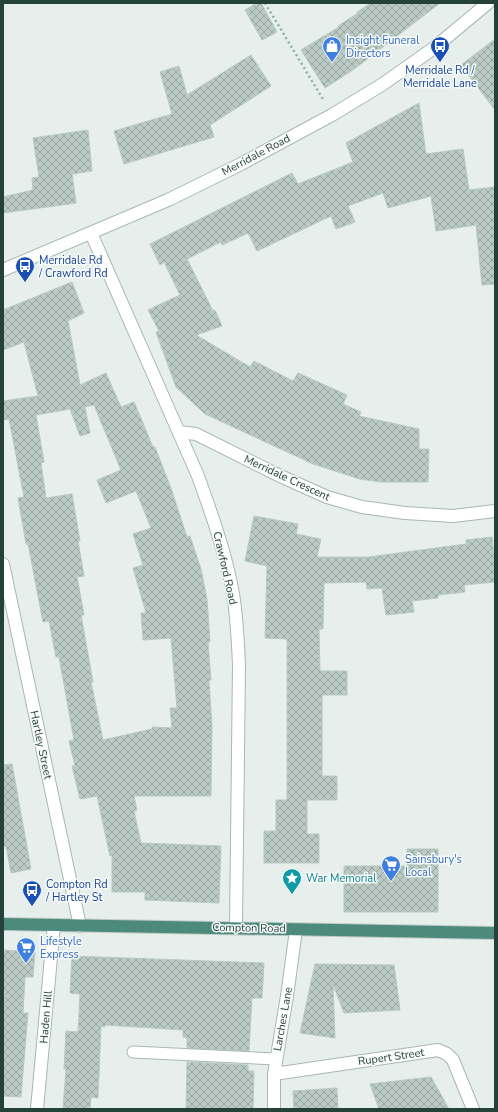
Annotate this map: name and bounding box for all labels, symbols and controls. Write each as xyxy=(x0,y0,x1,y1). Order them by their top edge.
place label: Insight Funeral Directors xyxy=(346,33,420,61)
shop icon: Insight Funeral Directors xyxy=(321,35,343,63)
bus stop icon: Merridale Rd / Merridale Lane xyxy=(429,35,451,63)
place label: Merridale Rd / Merridale Lane xyxy=(403,63,477,91)
street label: Merridale Road xyxy=(219,131,293,179)
place label: Merridale Rd / Crawford Rd xyxy=(38,253,108,281)
bus stop icon: Merridale Rd / Crawford Rd xyxy=(14,255,36,283)
street label: Merridale Crescent xyxy=(242,452,333,505)
street label: Crawford Road xyxy=(209,530,241,606)
street label: Hartley Street xyxy=(26,709,56,781)
place label: Sainsbury's Local xyxy=(405,852,462,880)
supermarket icon: Sainsbury's Local xyxy=(380,854,402,882)
place icon: War Memorial xyxy=(281,867,303,895)
place label: War Memorial xyxy=(306,871,377,886)
place label: Compton Rd / Hartley St xyxy=(45,877,108,905)
bus stop icon: Compton Rd / Hartley St xyxy=(21,879,43,907)
street label: Compton Road xyxy=(212,920,286,936)
place label: Lifestyle Express xyxy=(40,934,82,962)
supermarket icon: Lifestyle Express xyxy=(15,936,37,964)
street label: Larches Lane xyxy=(270,986,296,1052)
street label: Haden Hill xyxy=(36,989,56,1044)
street label: Rupert Street xyxy=(357,1045,425,1069)

